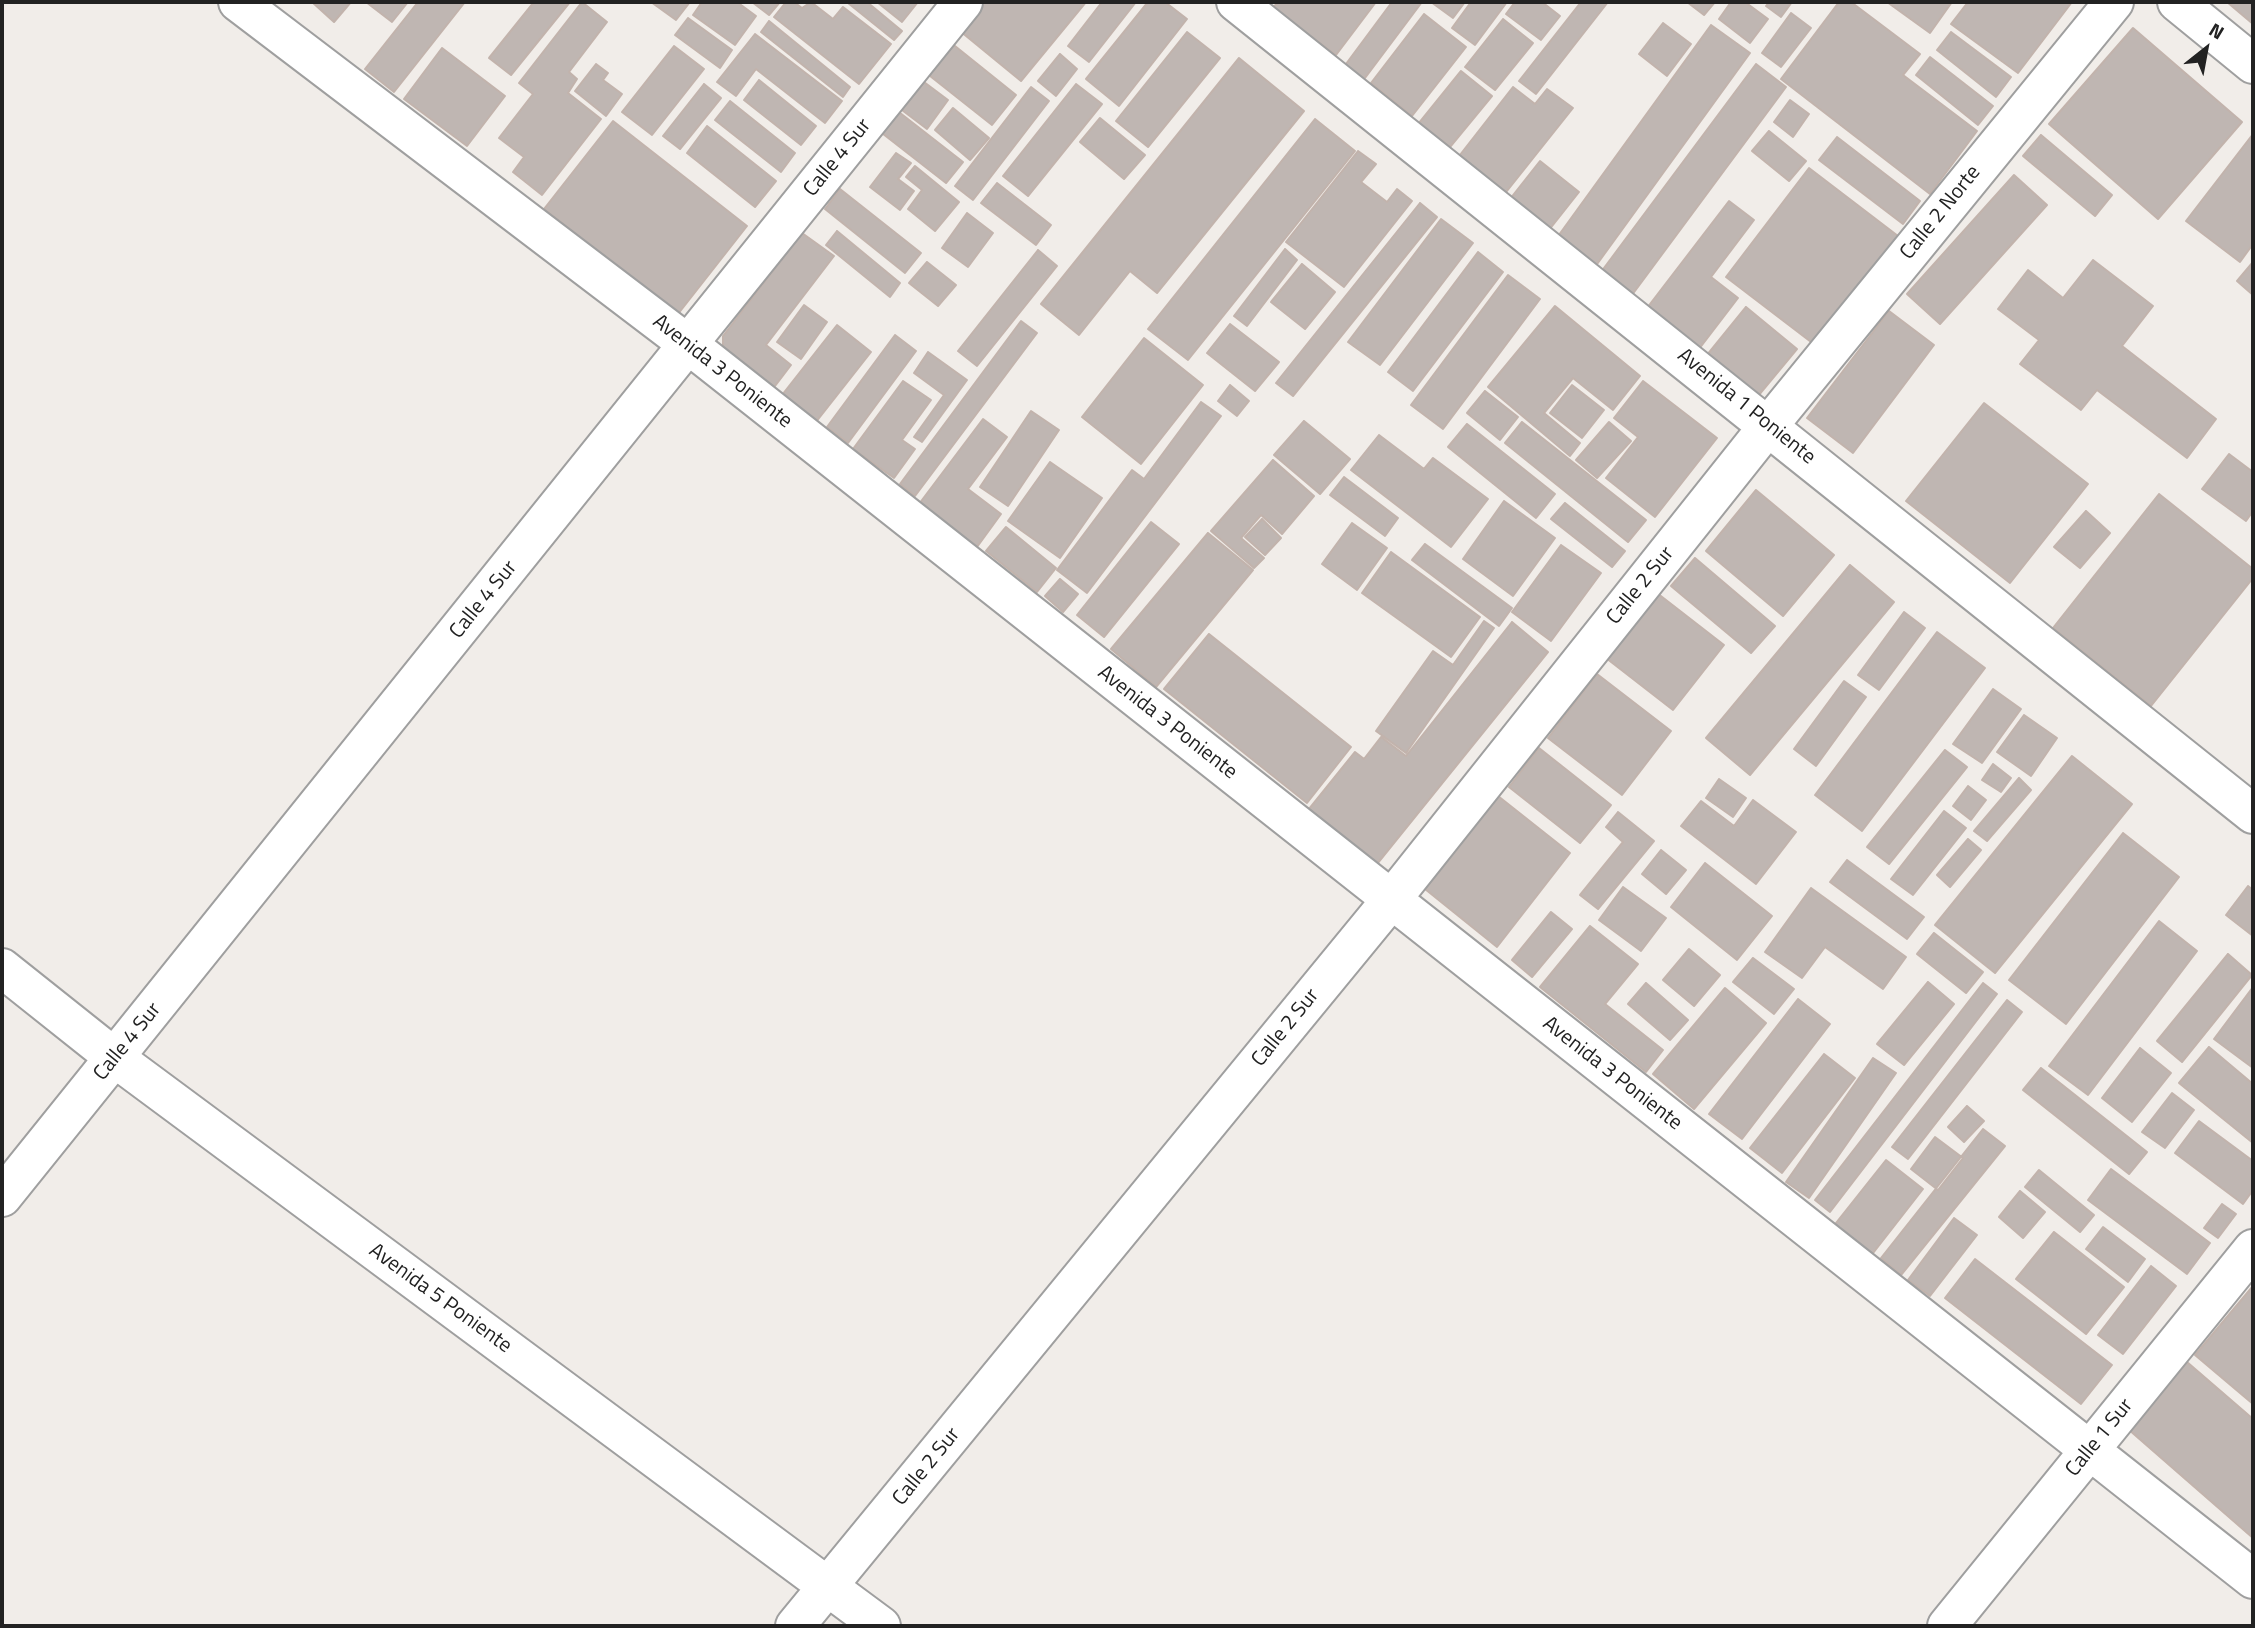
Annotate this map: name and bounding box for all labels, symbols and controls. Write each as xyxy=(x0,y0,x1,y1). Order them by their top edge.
north arrow xyxy=(2171,14,2241,84)
text: N xyxy=(2204,15,2230,46)
street label: Calle 4 Sur xyxy=(799,114,877,202)
street label: Calle 2 Norte xyxy=(1895,161,1987,265)
street label: Avenida 3 Poniente xyxy=(647,310,797,434)
street label: Avenida 1 Poniente xyxy=(1672,344,1820,470)
street label: Calle 2 Sur xyxy=(1602,542,1680,630)
street label: Calle 4 Sur xyxy=(445,556,523,644)
street label: Avenida 3 Poniente xyxy=(1092,661,1242,785)
street label: Calle 2 Sur xyxy=(1247,984,1325,1072)
street label: Calle 4 Sur xyxy=(89,998,167,1086)
street label: Avenida 3 Poniente xyxy=(1537,1012,1687,1136)
street label: Avenida 5 Poniente xyxy=(364,1239,516,1359)
street label: Calle 1 Sur xyxy=(2061,1394,2139,1482)
street label: Calle 2 Sur xyxy=(888,1423,966,1511)

